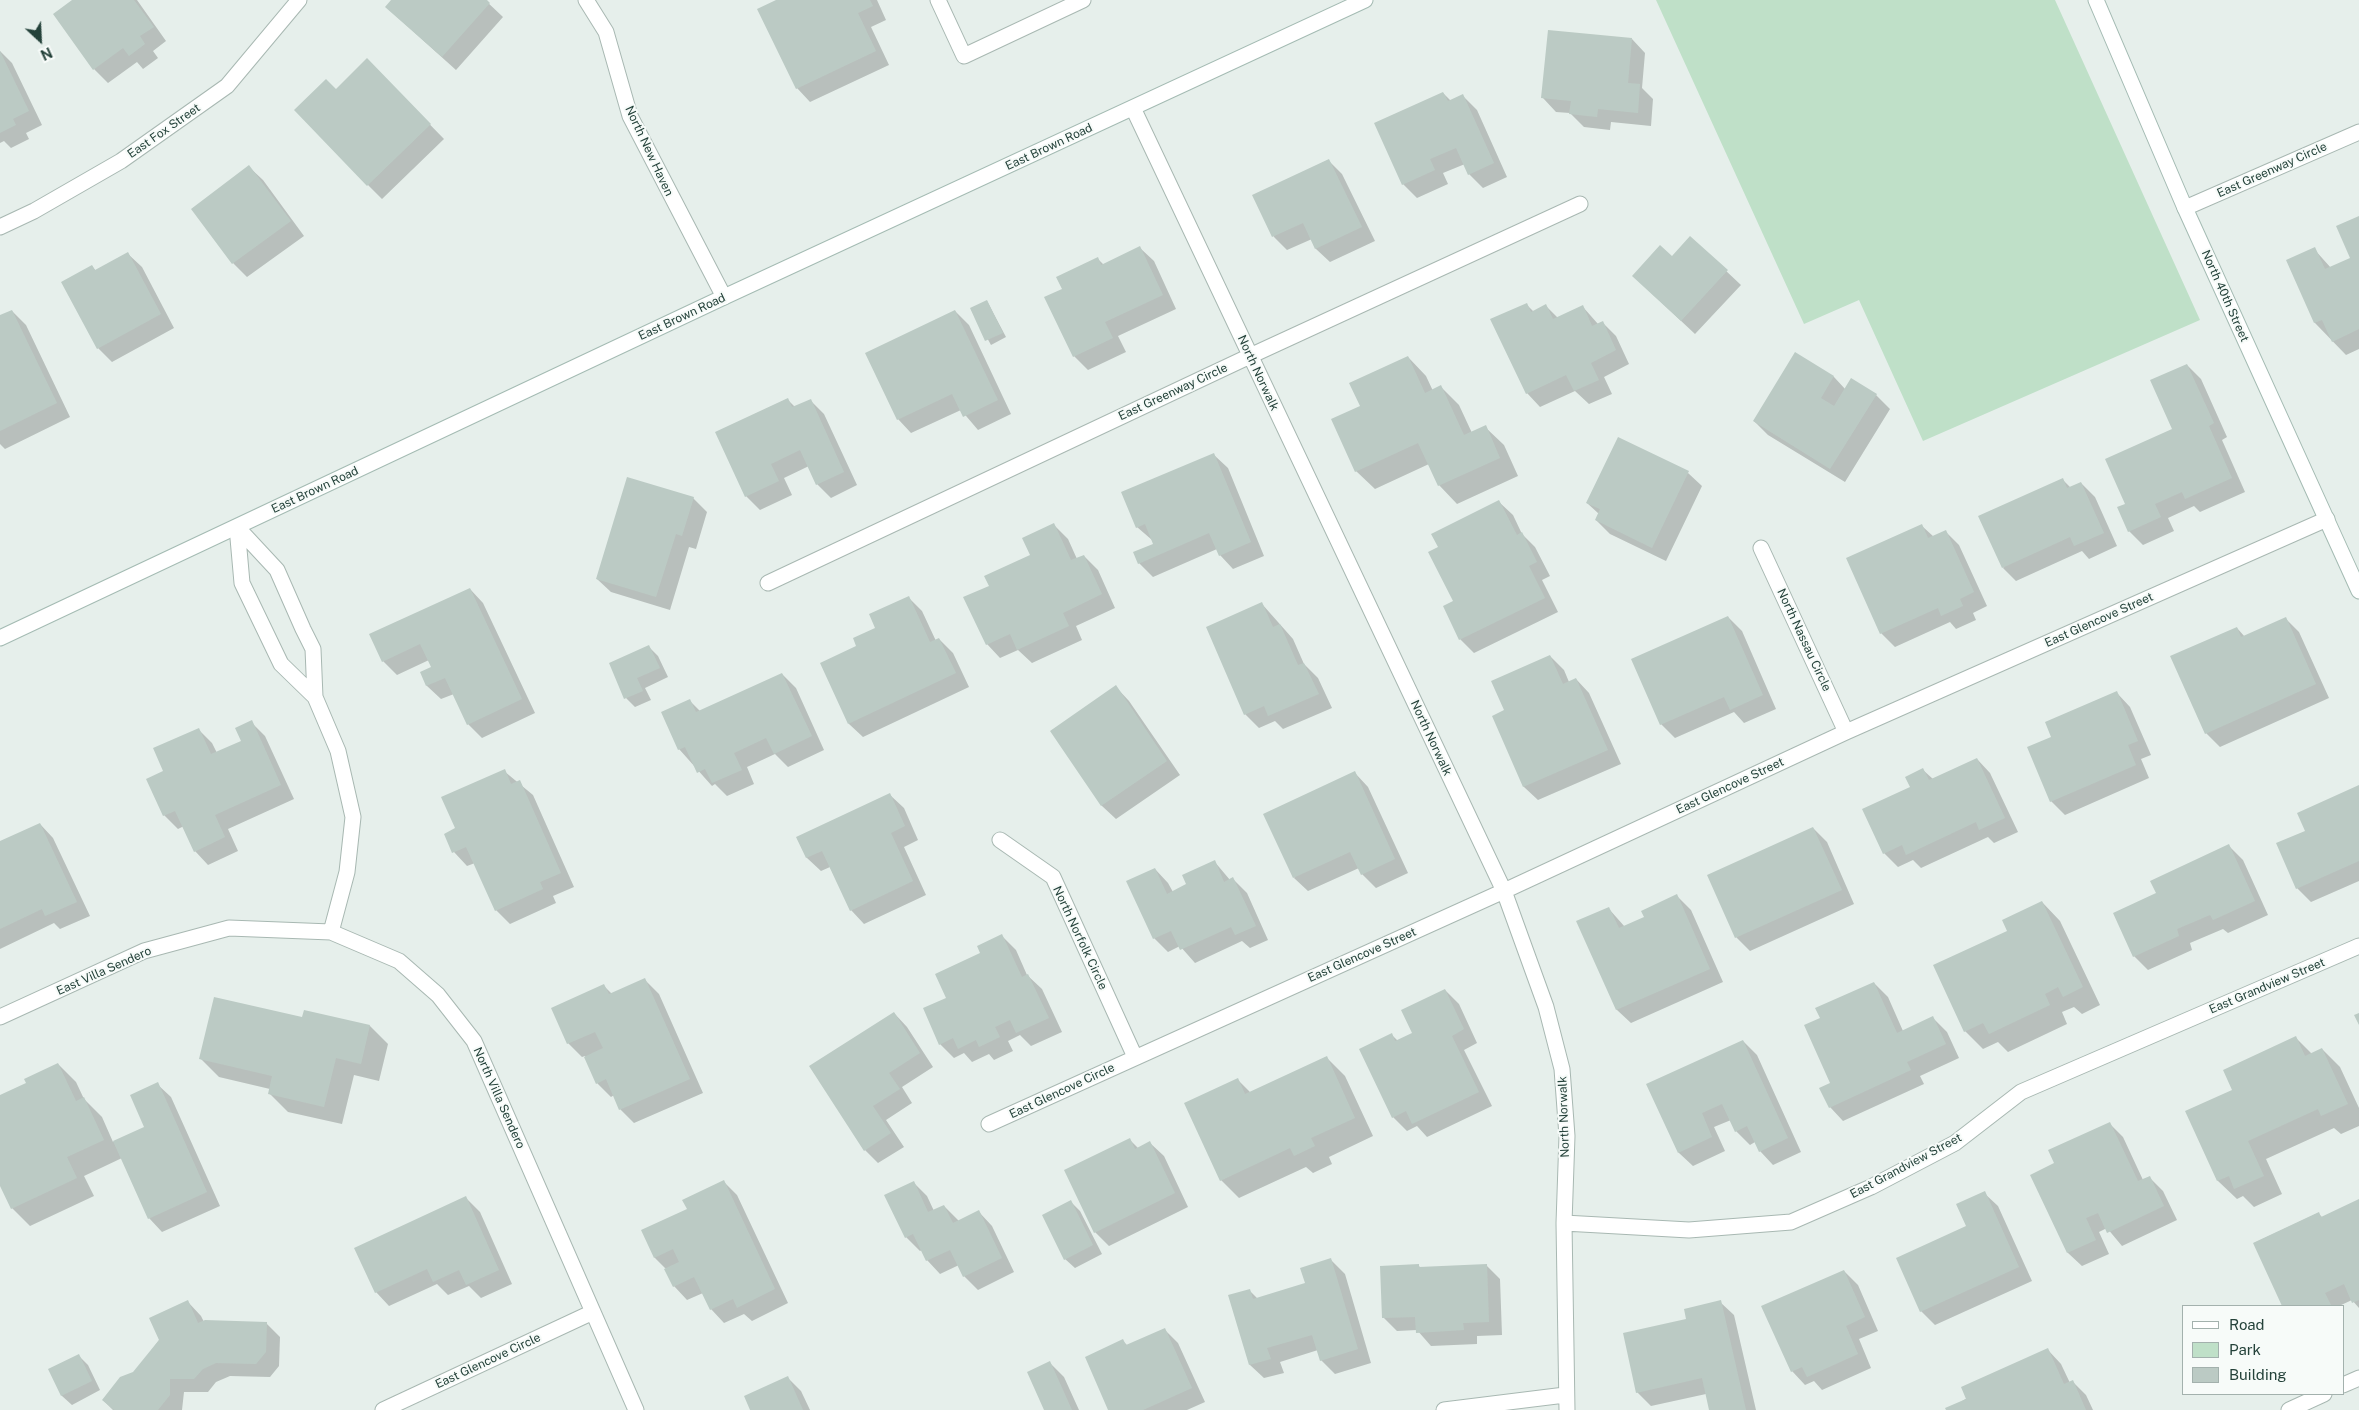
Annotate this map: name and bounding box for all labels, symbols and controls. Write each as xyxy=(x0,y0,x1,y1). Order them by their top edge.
north arrow xyxy=(15,15,65,65)
text: N xyxy=(38,44,55,63)
street label: East Fox Street xyxy=(125,101,203,161)
street label: North New Haven xyxy=(622,104,676,198)
street label: East Brown Road xyxy=(1003,121,1095,173)
street label: East Greenway Circle xyxy=(2215,139,2329,201)
street label: North 40th Street xyxy=(2198,248,2252,344)
street label: East Brown Road xyxy=(636,291,728,343)
street label: North Norwalk xyxy=(1234,333,1282,413)
street label: East Greenway Circle xyxy=(1116,360,1230,424)
street label: East Brown Road xyxy=(269,464,361,516)
street label: North Nassau Circle xyxy=(1774,586,1834,694)
street label: East Glencove Street xyxy=(2043,590,2155,650)
street label: North Norwalk xyxy=(1407,698,1455,778)
street label: East Glencove Street xyxy=(1674,755,1786,817)
street label: North Norfolk Circle xyxy=(1050,884,1110,992)
street label: East Glencove Street xyxy=(1306,925,1418,985)
street label: East Villa Sendero xyxy=(54,944,154,998)
street label: East Grandview Street xyxy=(2207,955,2327,1017)
street label: North Villa Sendero xyxy=(470,1045,528,1151)
street label: East Glencove Circle xyxy=(1007,1060,1117,1122)
street label: North Norwalk xyxy=(1555,1076,1573,1158)
street label: East Grandview Street xyxy=(1848,1130,1964,1202)
legend xyxy=(2182,1305,2344,1395)
text: Road xyxy=(2229,1316,2265,1333)
street label: East Glencove Circle xyxy=(433,1330,543,1392)
text: Park xyxy=(2229,1341,2261,1358)
text: Building xyxy=(2229,1366,2287,1383)

